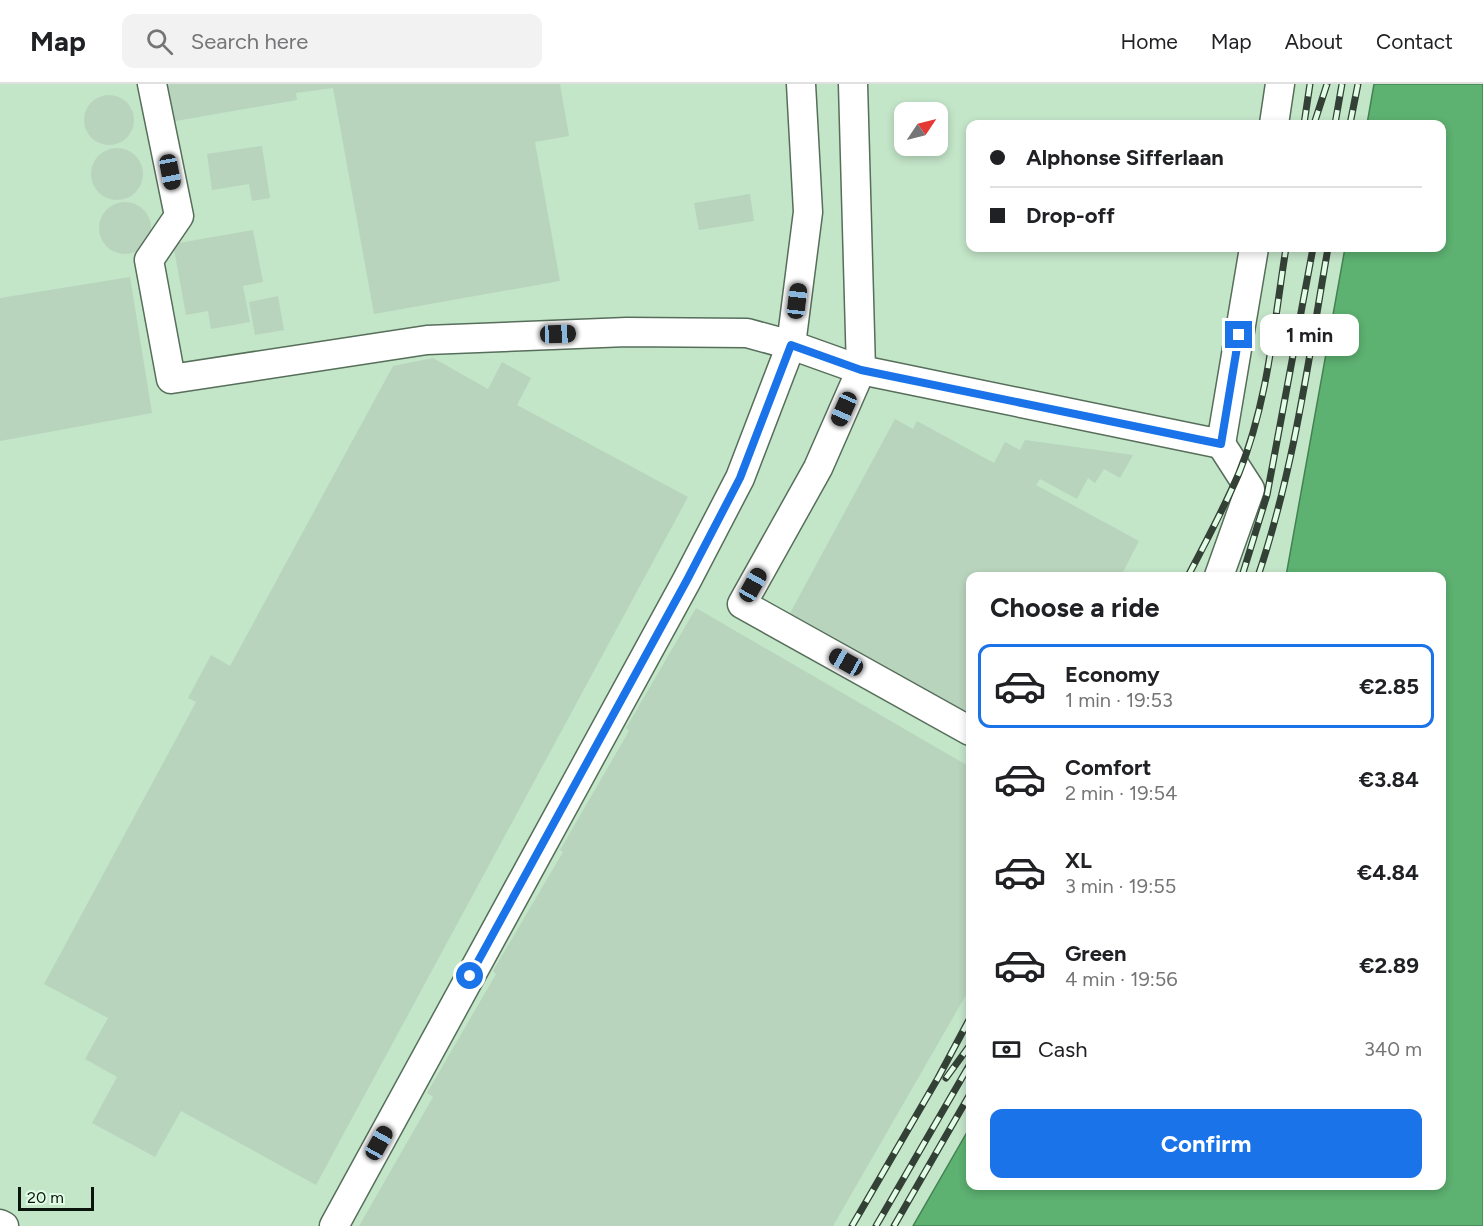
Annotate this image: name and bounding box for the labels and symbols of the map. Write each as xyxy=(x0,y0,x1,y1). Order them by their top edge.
north arrow xyxy=(894,102,948,156)
car xyxy=(158,153,182,191)
car xyxy=(786,282,808,320)
callout: 1 min xyxy=(1260,314,1359,356)
route end xyxy=(1225,321,1252,348)
car xyxy=(540,324,576,344)
car xyxy=(828,389,860,429)
car xyxy=(736,565,770,605)
car xyxy=(826,645,866,679)
route start xyxy=(456,962,483,989)
car xyxy=(362,1123,396,1163)
scale bar xyxy=(18,1184,94,1212)

